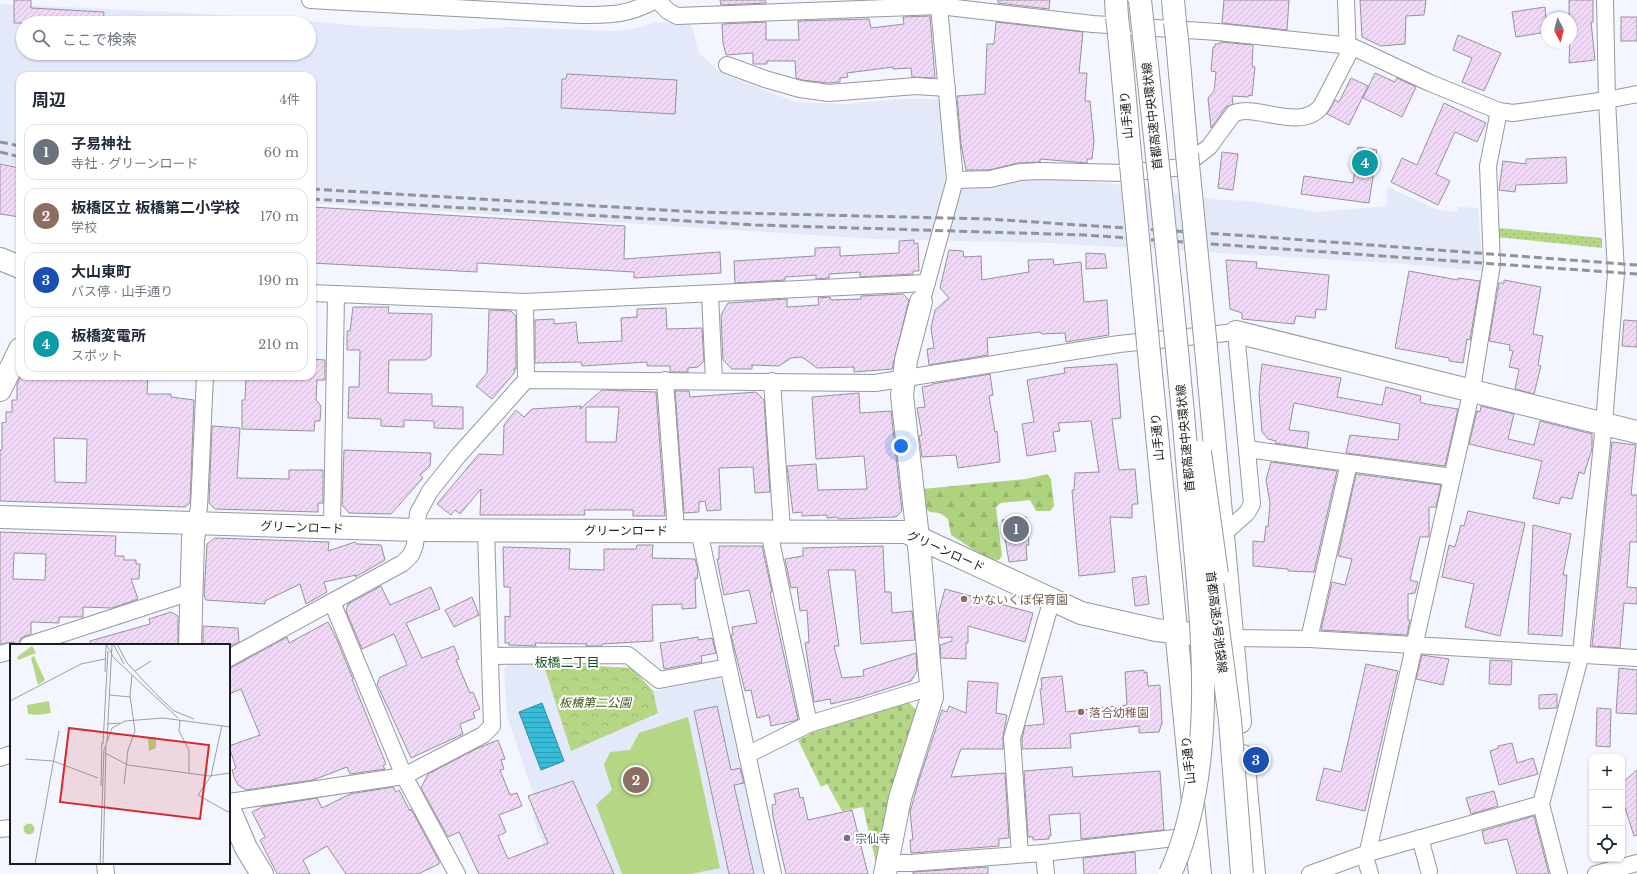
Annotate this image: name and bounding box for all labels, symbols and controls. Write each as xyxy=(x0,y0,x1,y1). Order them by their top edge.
north arrow xyxy=(1541,12,1577,48)
search box xyxy=(16,16,316,60)
icon: search xyxy=(30,27,52,49)
text: ここで検索 xyxy=(62,30,137,49)
street label: 首都高速中央環状線 xyxy=(1139,62,1165,170)
text: 周辺 xyxy=(32,90,66,111)
street label: 山手通り xyxy=(1116,90,1136,140)
text: 4件 xyxy=(279,91,300,108)
text: 子易神社 xyxy=(71,134,131,153)
text: 1 xyxy=(43,144,49,161)
text: 60 m xyxy=(264,144,299,161)
pin: 4 xyxy=(1352,148,1378,178)
text: 寺社 · グリーンロード xyxy=(71,155,199,172)
text: 板橋区立 板橋第二小学校 xyxy=(71,198,240,217)
text: 2 xyxy=(42,208,50,225)
text: 170 m xyxy=(260,208,299,225)
text: 学校 xyxy=(71,219,97,236)
text: 大山東町 xyxy=(71,262,131,281)
text: 3 xyxy=(42,272,50,289)
text: 190 m xyxy=(258,272,299,289)
text: バス停 · 山手通り xyxy=(71,283,173,300)
text: 板橋変電所 xyxy=(71,326,146,345)
text: 4 xyxy=(42,336,50,353)
text: 210 m xyxy=(258,336,299,353)
text: スポット xyxy=(71,347,123,364)
street label: 首都高速中央環状線 xyxy=(1173,384,1197,492)
street label: 山手通り xyxy=(1147,412,1167,462)
your location xyxy=(891,436,911,456)
pin: 1 xyxy=(1003,514,1029,544)
street label: グリーンロード xyxy=(260,518,344,536)
street label: グリーンロード xyxy=(584,523,668,538)
street label: グリーンロード xyxy=(905,527,987,575)
street label: 首都高速5号池袋線 xyxy=(1203,570,1231,674)
place label: かないくぼ保育園 xyxy=(972,592,1068,607)
marker: かないくぼ保育園 xyxy=(959,594,969,604)
inset map xyxy=(10,644,230,864)
district label: 板橋二丁目 xyxy=(534,654,600,671)
park label: 板橋第二公園 xyxy=(559,695,633,710)
place label: 落合幼稚園 xyxy=(1089,705,1149,720)
marker: 落合幼稚園 xyxy=(1076,707,1086,717)
street label: 山手通り xyxy=(1178,735,1198,785)
pin: 3 xyxy=(1243,745,1269,775)
map controls xyxy=(1589,754,1625,862)
button: + xyxy=(1589,754,1625,790)
pin: 2 xyxy=(623,765,649,795)
button: − xyxy=(1589,790,1625,826)
button: locate xyxy=(1589,826,1625,862)
place label: 宗仙寺 xyxy=(855,831,891,846)
marker: 宗仙寺 xyxy=(842,833,852,843)

